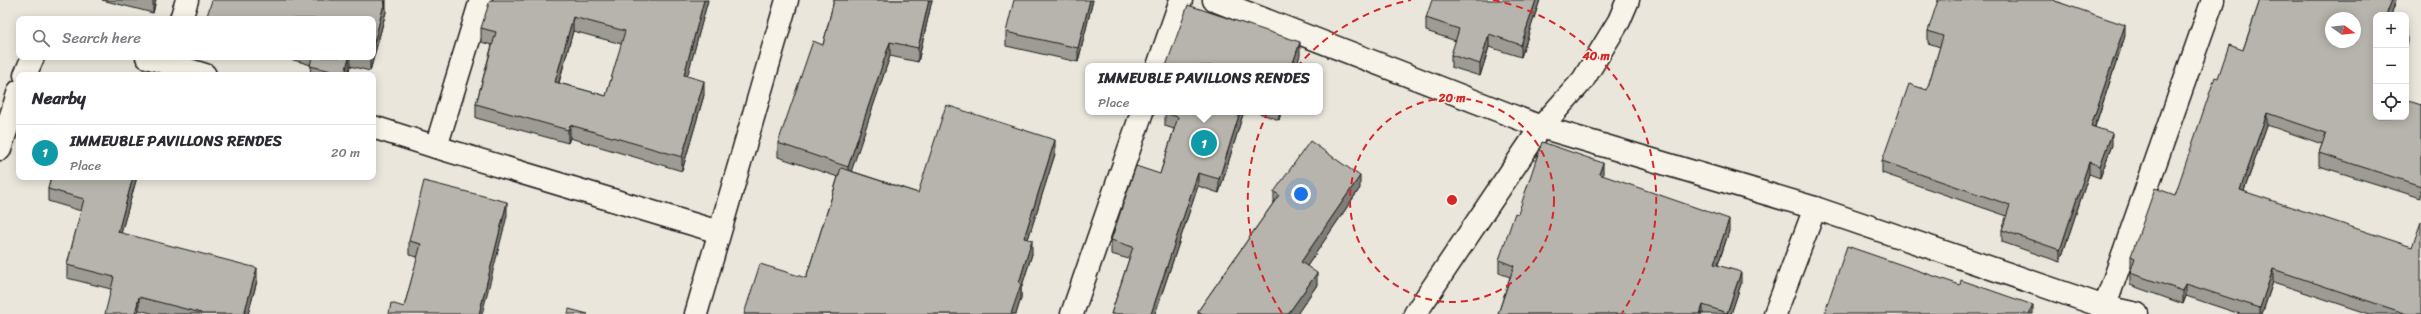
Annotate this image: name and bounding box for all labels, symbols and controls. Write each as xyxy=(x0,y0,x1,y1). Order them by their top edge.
north arrow xyxy=(2325,12,2361,48)
map controls xyxy=(2373,12,2409,120)
button: + xyxy=(2373,12,2409,48)
search box xyxy=(16,16,376,60)
text: Search here xyxy=(62,25,141,51)
icon: search xyxy=(30,27,52,49)
text: 40 m xyxy=(1581,45,1610,67)
button: − xyxy=(2373,48,2409,84)
popup xyxy=(1085,63,1323,115)
text: IMMEUBLE PAVILLONS RENDES xyxy=(1098,65,1310,91)
text: Nearby xyxy=(32,83,86,113)
button: locate xyxy=(2373,84,2409,120)
text: 20 m xyxy=(1438,87,1466,109)
text: Place xyxy=(1098,91,1129,114)
text: IMMEUBLE PAVILLONS RENDES xyxy=(70,128,282,154)
pin: 1 xyxy=(1191,128,1217,158)
text: 1 xyxy=(42,141,48,164)
text: 20 m xyxy=(331,141,360,164)
text: Place xyxy=(70,154,101,177)
your location xyxy=(1291,184,1311,204)
centre of rings xyxy=(1445,193,1459,207)

